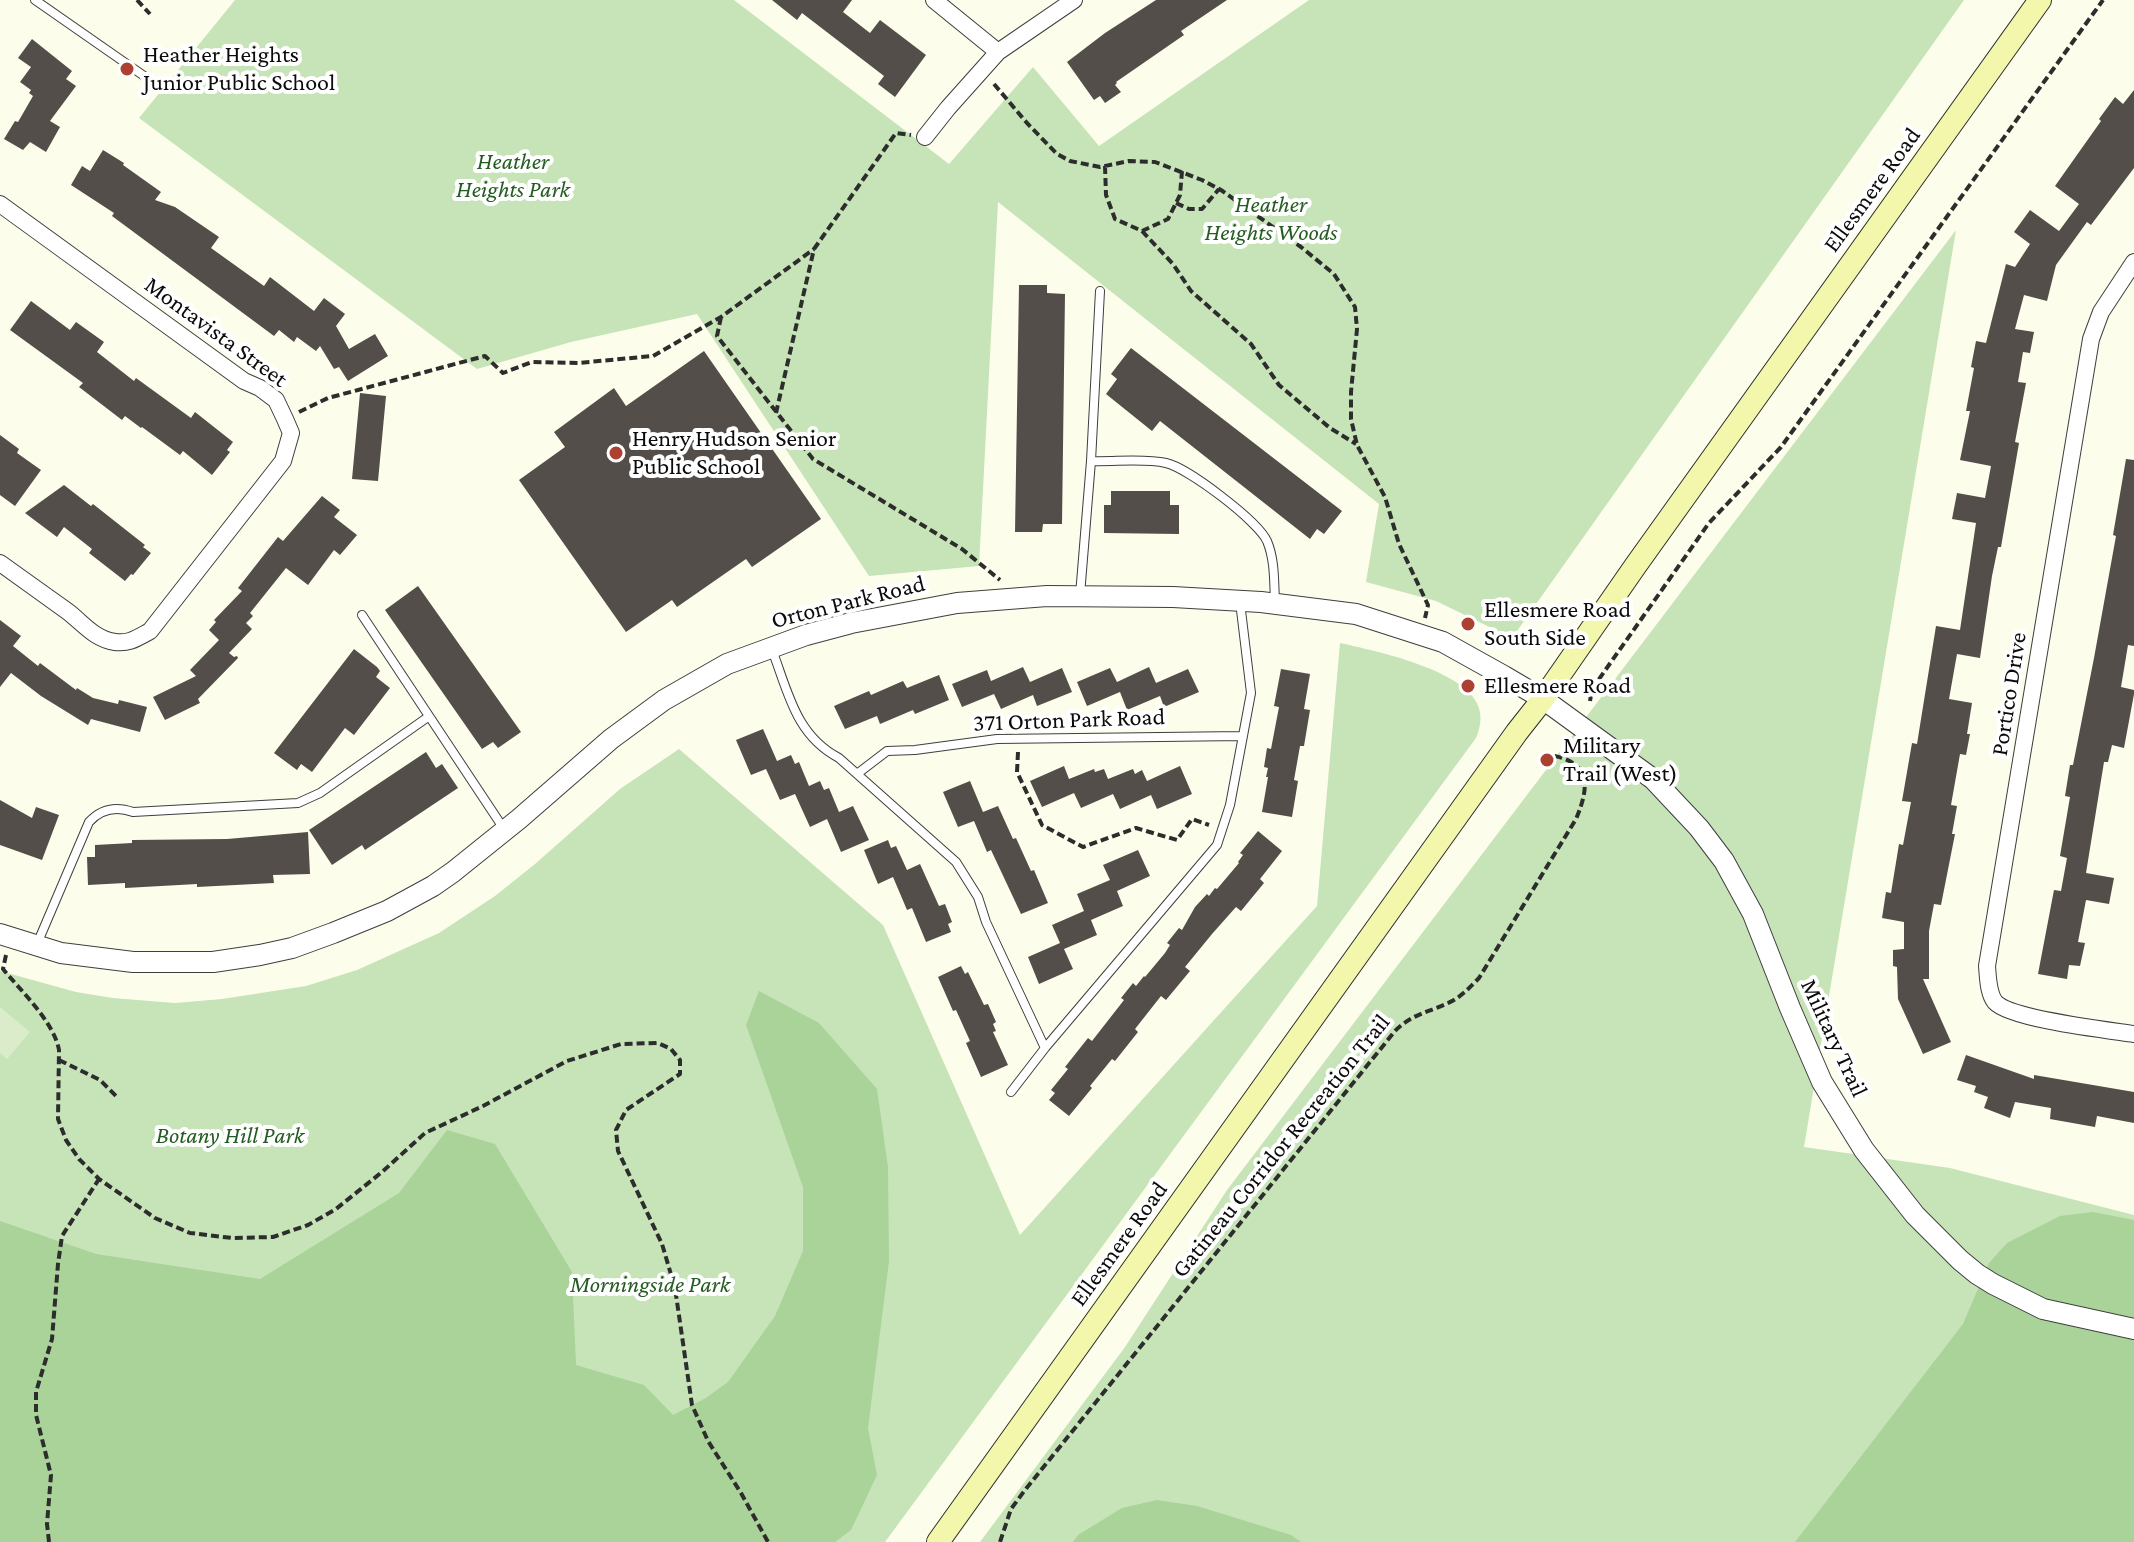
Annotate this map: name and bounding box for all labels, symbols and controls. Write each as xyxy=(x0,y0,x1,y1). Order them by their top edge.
place label: Heather Heights Junior Public School xyxy=(143,41,335,97)
marker: Heather Heights Junior Public School xyxy=(118,60,136,78)
street label: Ellesmere Road xyxy=(1817,122,1927,258)
park label: Heather Heights Park xyxy=(456,148,570,204)
park label: Heather Heights Woods xyxy=(1205,191,1337,247)
street label: Montavista Street xyxy=(139,270,293,394)
place label: Henry Hudson Senior Public School xyxy=(632,425,837,481)
marker: Henry Hudson Senior Public School xyxy=(607,444,625,462)
street label: Orton Park Road xyxy=(768,569,928,635)
place label: Ellesmere Road South Side xyxy=(1484,596,1631,652)
marker: Ellesmere Road South Side xyxy=(1459,615,1477,633)
street label: Portico Drive xyxy=(1985,630,2033,758)
place label: Ellesmere Road xyxy=(1484,672,1631,700)
marker: Ellesmere Road xyxy=(1459,677,1477,695)
street label: 371 Orton Park Road xyxy=(972,702,1166,738)
place label: Military Trail (West) xyxy=(1563,732,1678,788)
marker: Military Trail (West) xyxy=(1538,751,1556,769)
street label: Military Trail xyxy=(1794,975,1874,1101)
street label: Gatineau Corridor Recreation Trail xyxy=(1166,1008,1396,1284)
park label: Botany Hill Park xyxy=(156,1122,304,1150)
street label: Ellesmere Road xyxy=(1064,1176,1174,1312)
park label: Morningside Park xyxy=(570,1271,730,1299)

